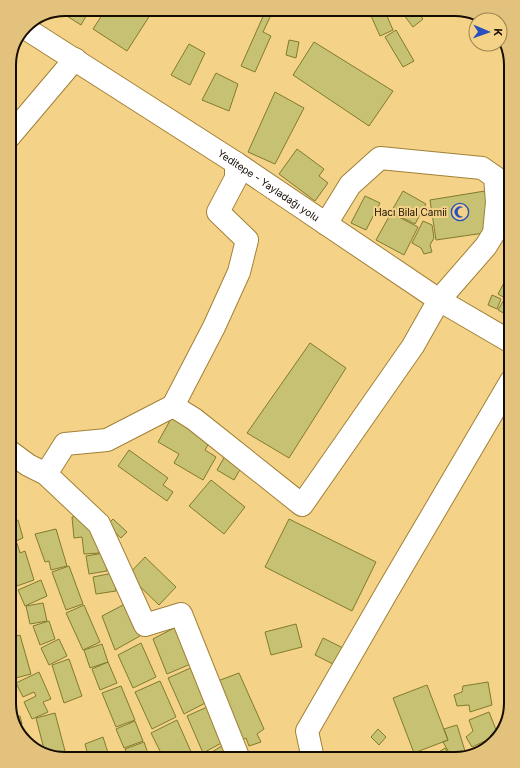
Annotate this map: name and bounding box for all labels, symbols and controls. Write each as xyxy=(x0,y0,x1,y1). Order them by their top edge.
north arrow xyxy=(468,12,508,52)
text: K xyxy=(491,28,505,37)
street label: Yeditepe - Yayladağı yolu xyxy=(216,147,322,224)
mosque icon: Hacı Bilal Camii xyxy=(450,202,470,222)
place label: Hacı Bilal Camii xyxy=(374,206,447,218)

